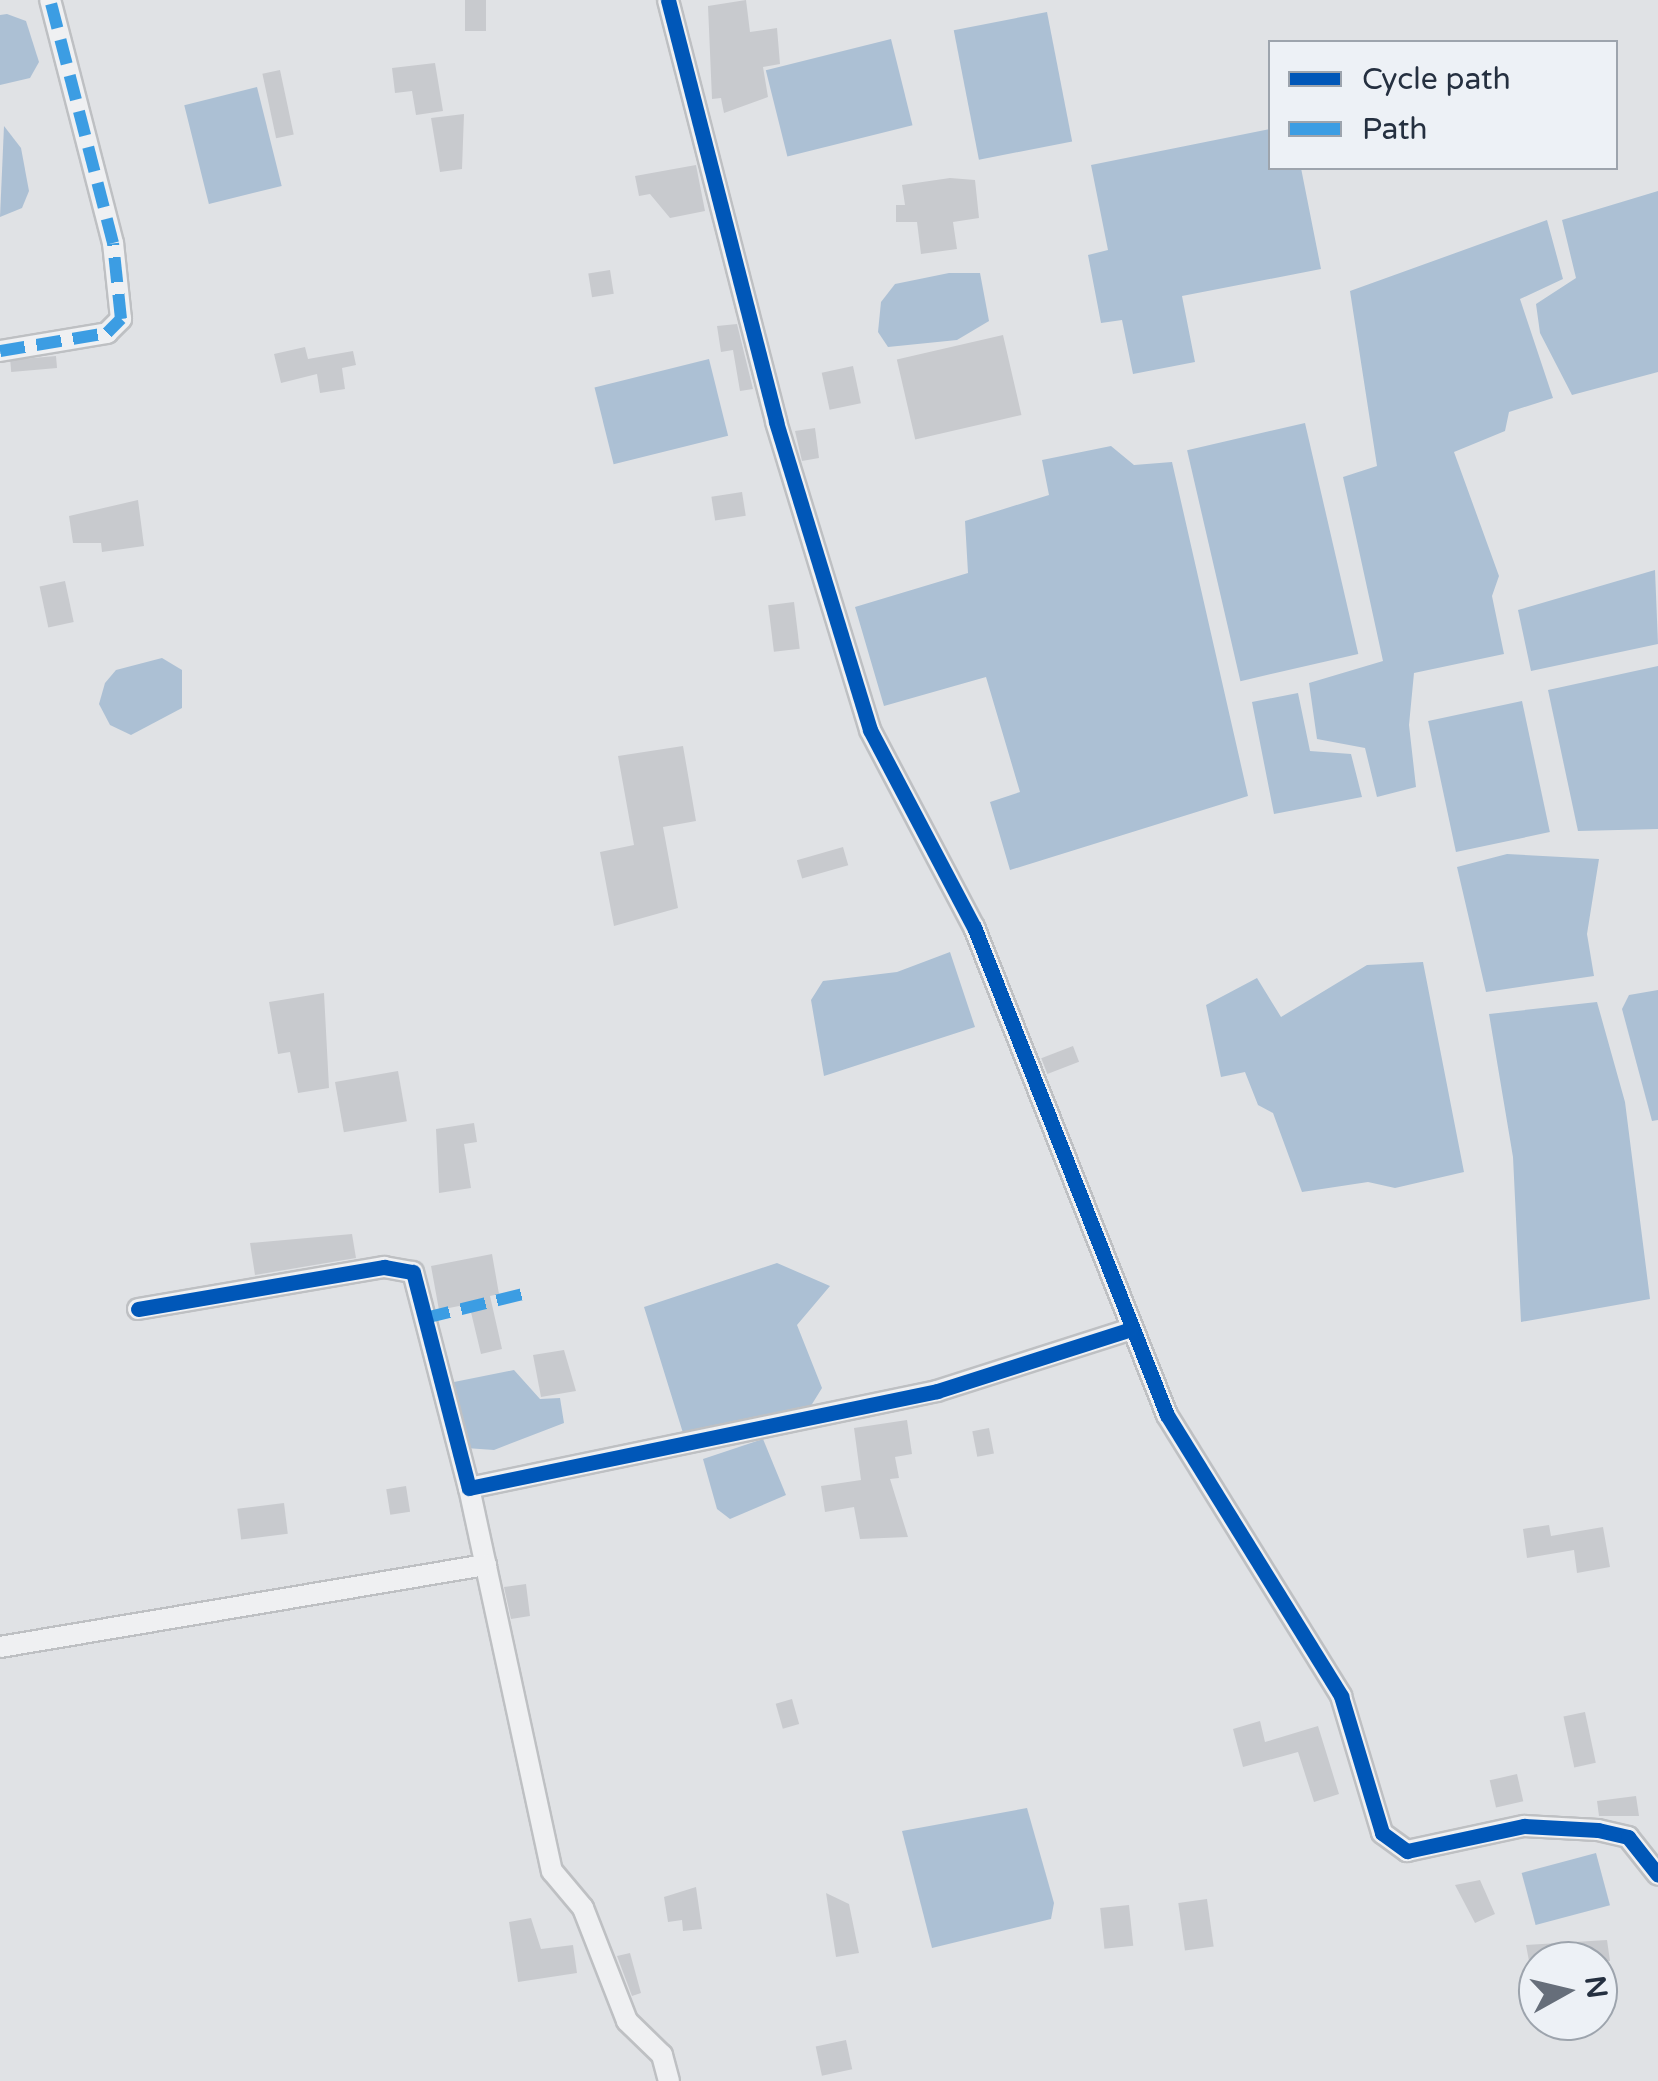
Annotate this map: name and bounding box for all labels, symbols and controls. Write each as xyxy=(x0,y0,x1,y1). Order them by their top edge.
legend xyxy=(1268,40,1618,170)
text: Cycle path xyxy=(1362,61,1511,98)
text: Path xyxy=(1362,111,1428,148)
north arrow xyxy=(1518,1941,1618,2041)
text: N xyxy=(1577,1974,1614,2001)

